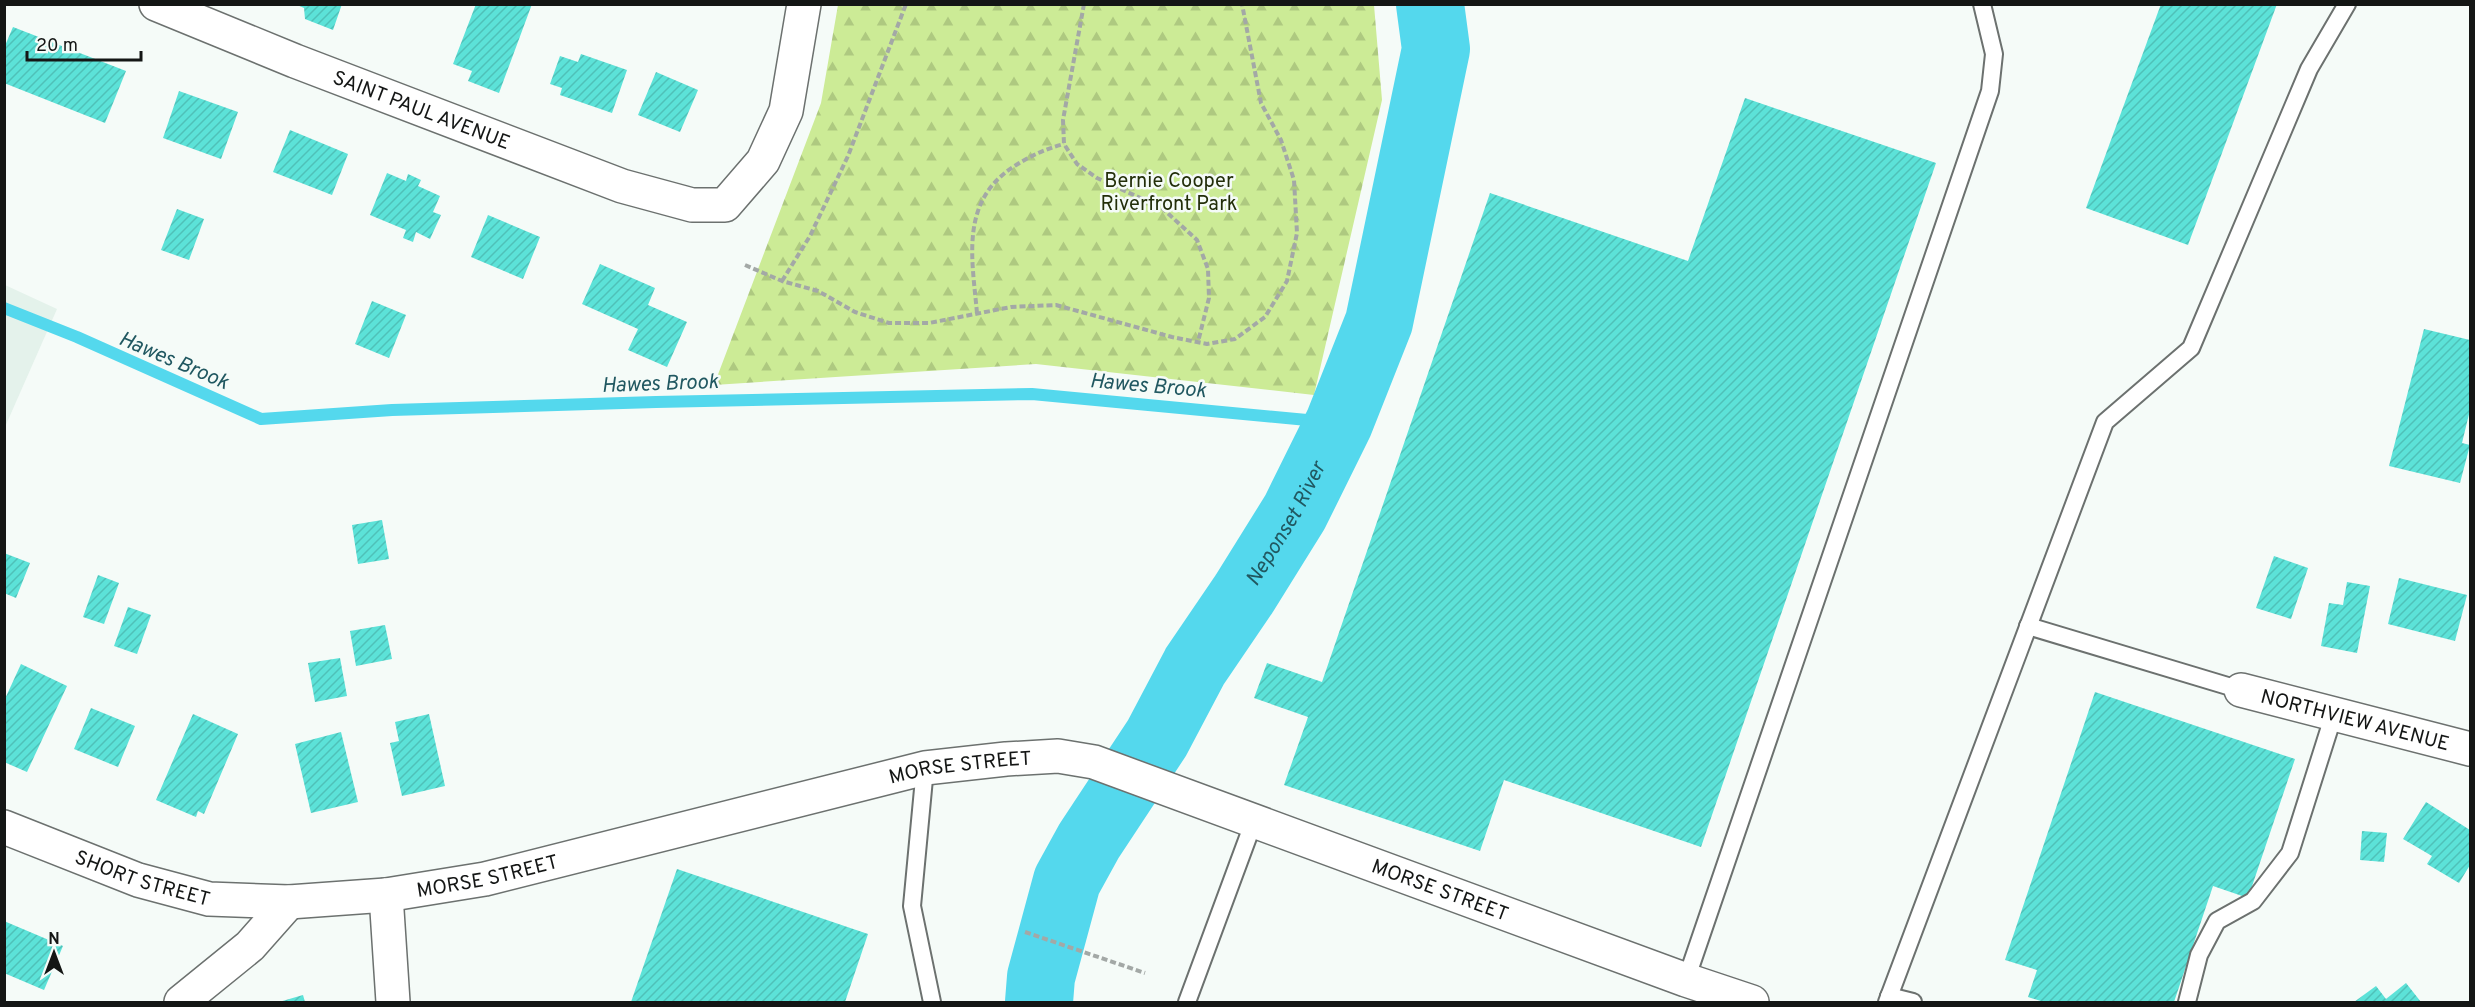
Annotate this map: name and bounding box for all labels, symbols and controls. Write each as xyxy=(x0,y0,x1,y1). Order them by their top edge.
scale bar xyxy=(27,24,141,62)
text: 20 m xyxy=(36,35,78,58)
street label: SAINT PAUL AVENUE xyxy=(329,66,513,157)
park label: Bernie Cooper Riverfront Park xyxy=(1101,169,1237,218)
water label: Hawes Brook xyxy=(114,326,233,397)
water label: Hawes Brook xyxy=(1089,368,1208,405)
water label: Hawes Brook xyxy=(601,369,719,400)
water label: Neponset River xyxy=(1240,456,1334,591)
street label: NORTHVIEW AVENUE xyxy=(2258,685,2452,758)
street label: MORSE STREET xyxy=(886,747,1032,792)
street label: SHORT STREET xyxy=(71,845,213,914)
street label: MORSE STREET xyxy=(415,850,561,905)
street label: MORSE STREET xyxy=(1367,854,1512,928)
north arrow xyxy=(24,923,84,983)
text: N xyxy=(48,930,60,950)

